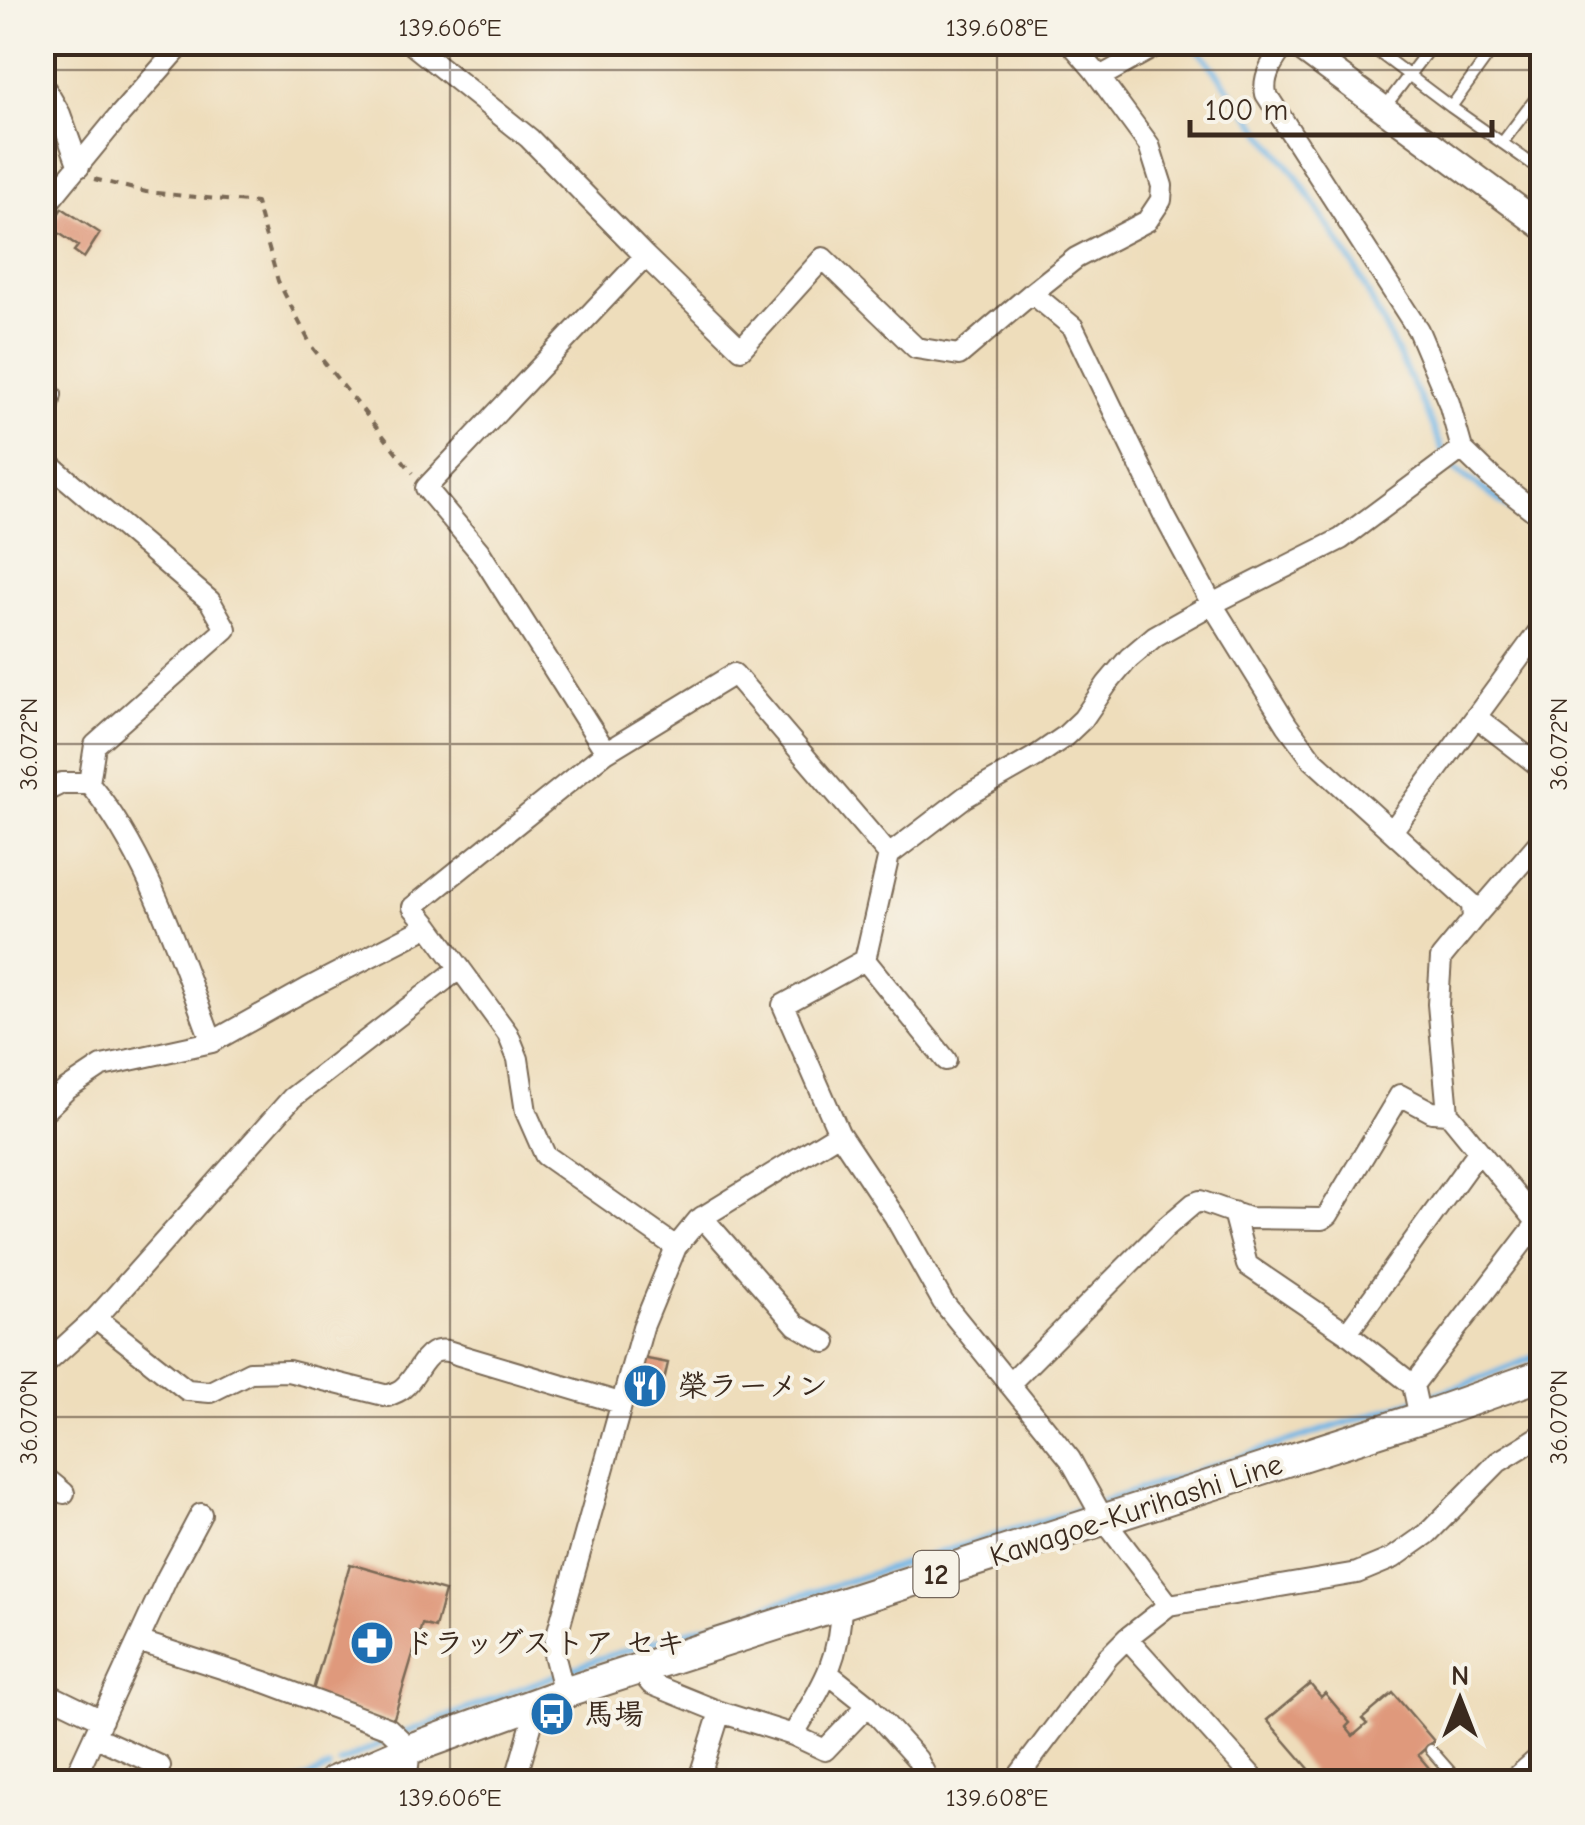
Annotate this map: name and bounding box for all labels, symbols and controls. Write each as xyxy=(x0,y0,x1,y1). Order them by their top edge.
text: 139.606°E xyxy=(398,13,502,42)
text: 139.608°E xyxy=(946,13,1048,42)
scale bar xyxy=(1190,75,1492,137)
text: 100 m xyxy=(1205,93,1288,128)
text: 36.072°N xyxy=(14,698,43,790)
text: 36.072°N xyxy=(1544,698,1573,790)
restaurant icon: 榮ラーメン xyxy=(622,1363,668,1409)
place label: 榮ラーメン xyxy=(678,1369,828,1404)
text: 36.070°N xyxy=(14,1370,43,1464)
text: 36.070°N xyxy=(1544,1370,1573,1464)
street label: Kawagoe-Kurihashi Line xyxy=(986,1447,1287,1574)
road number: 12 xyxy=(914,1551,958,1597)
pharmacy icon: ドラッグストア セキ xyxy=(349,1620,395,1666)
place label: ドラッグストア セキ xyxy=(404,1626,685,1661)
north arrow xyxy=(1410,1650,1510,1750)
text: N xyxy=(1451,1660,1469,1692)
bus stop icon: 馬場 xyxy=(529,1691,575,1737)
place label: 馬場 xyxy=(584,1697,644,1732)
text: 139.606°E xyxy=(398,1783,502,1812)
text: 139.608°E xyxy=(946,1783,1048,1812)

